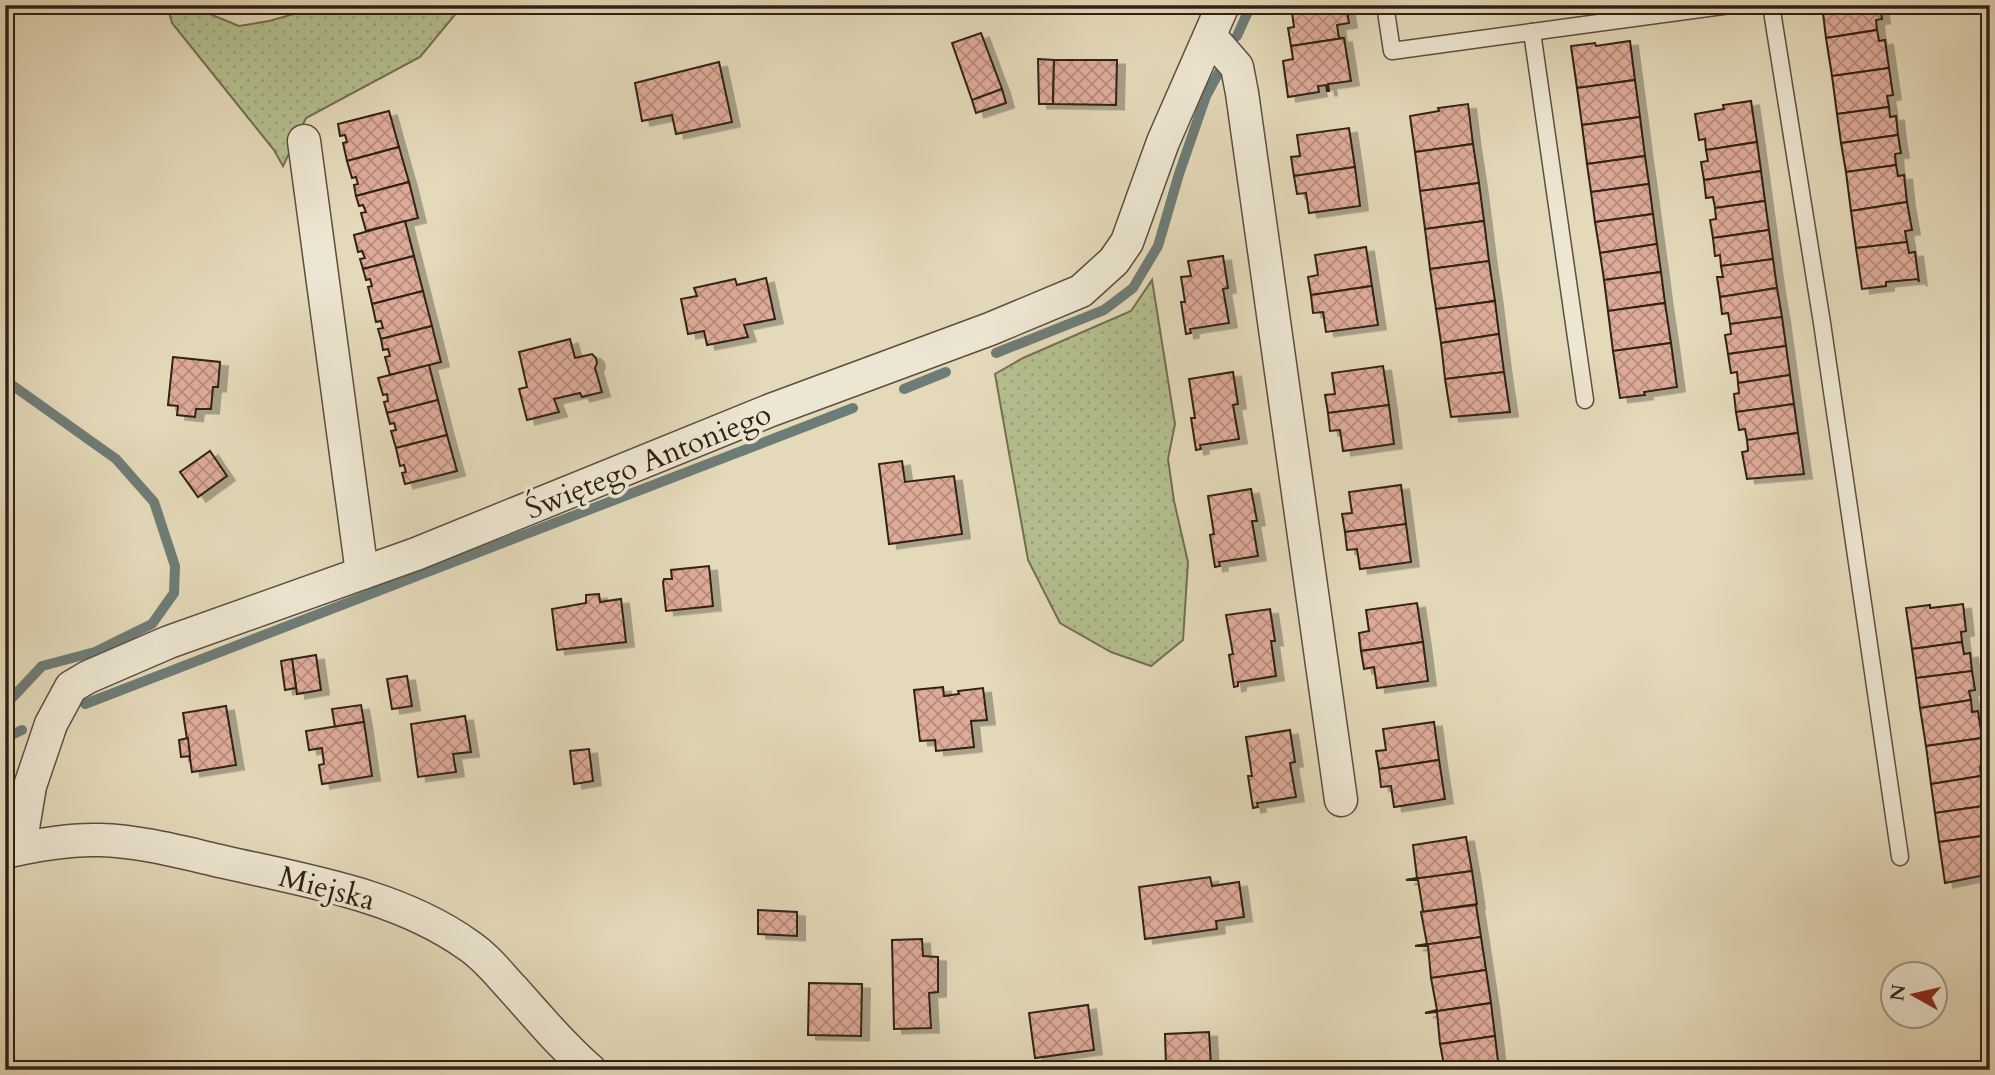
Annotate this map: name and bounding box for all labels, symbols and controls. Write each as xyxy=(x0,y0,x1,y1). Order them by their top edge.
street label: Świętego Antoniego xyxy=(519,393,777,529)
street label: Miejska xyxy=(274,856,379,921)
north arrow xyxy=(1880,960,1950,1030)
text: N xyxy=(1884,982,1912,1003)

